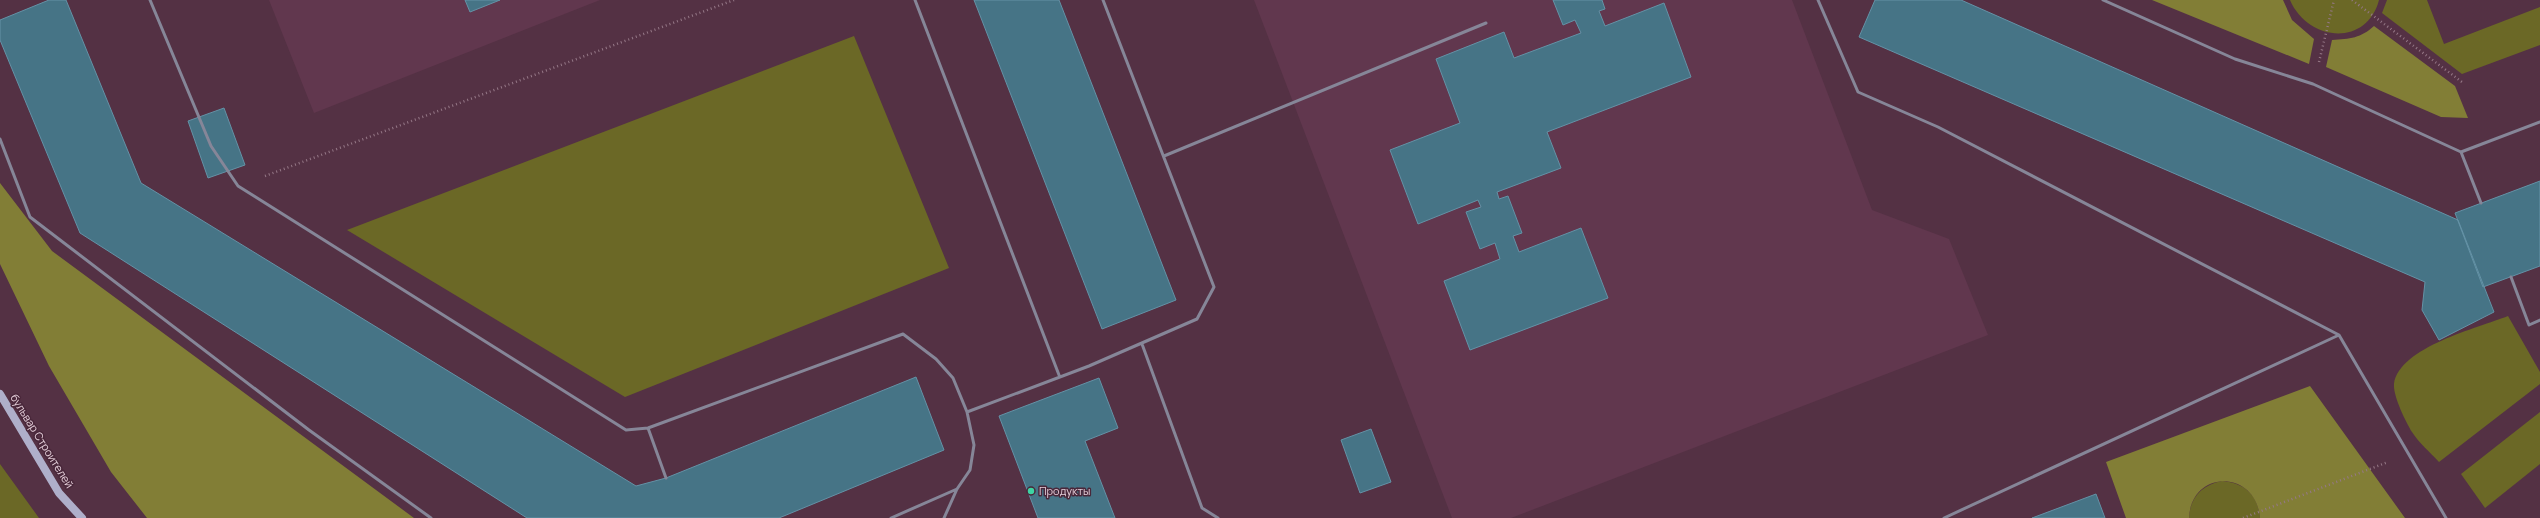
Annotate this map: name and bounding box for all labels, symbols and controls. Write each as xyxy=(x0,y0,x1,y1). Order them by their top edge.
street label: бульвар Строителей xyxy=(7,391,77,491)
place label: Продукты xyxy=(1039,483,1090,498)
marker: Продукты xyxy=(1026,486,1036,496)

